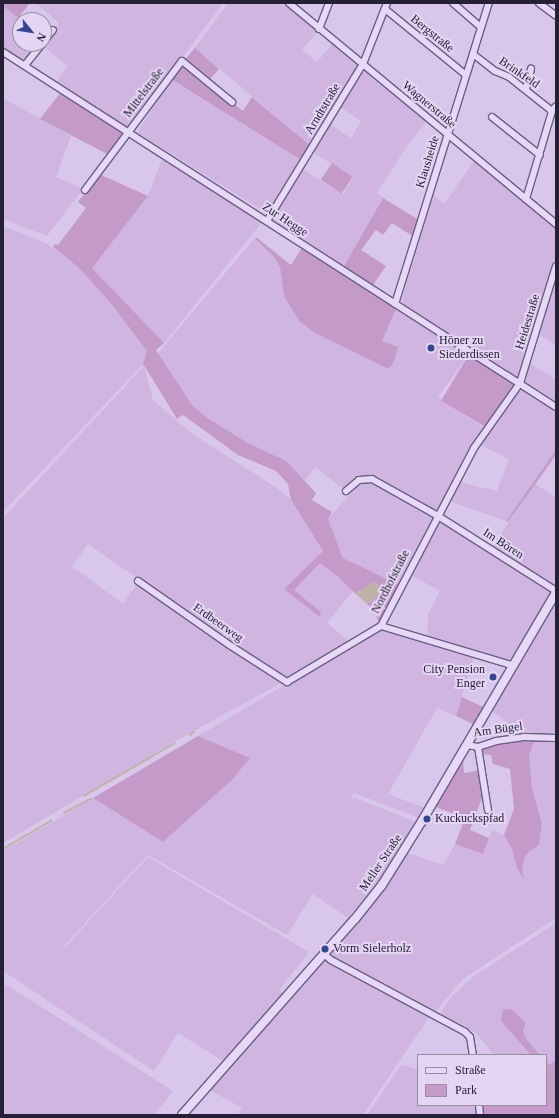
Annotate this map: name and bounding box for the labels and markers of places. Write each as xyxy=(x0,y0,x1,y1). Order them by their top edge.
place label: Höner zu Siederdissen xyxy=(439,334,500,362)
marker: Höner zu Siederdissen xyxy=(426,343,436,353)
place label: City Pension Enger xyxy=(423,663,485,691)
marker: City Pension Enger xyxy=(488,672,498,682)
place label: Kuckuckspfad xyxy=(435,812,504,826)
marker: Kuckuckspfad xyxy=(422,814,432,824)
place label: Vorm Sielerholz xyxy=(333,942,411,956)
marker: Vorm Sielerholz xyxy=(320,944,330,954)

